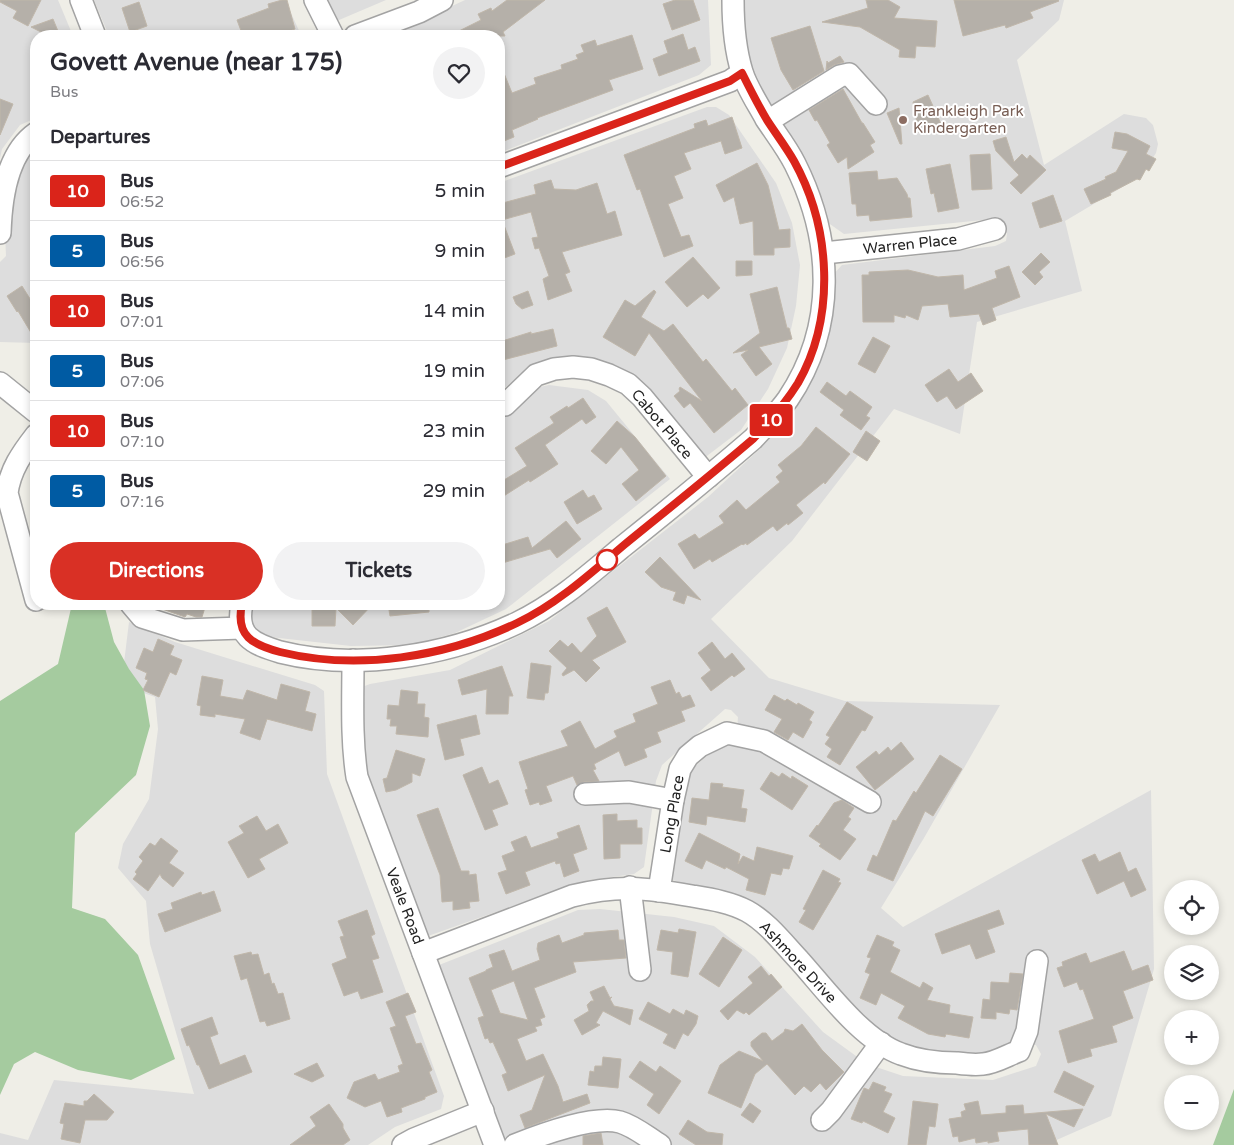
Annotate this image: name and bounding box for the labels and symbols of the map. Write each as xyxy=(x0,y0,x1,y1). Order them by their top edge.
place label: Frankleigh Park Kindergarten xyxy=(913,102,1024,137)
marker: Frankleigh Park Kindergarten xyxy=(897,114,909,126)
street label: Warren Place xyxy=(862,230,958,258)
street label: Cabot Place xyxy=(628,385,696,463)
line badge: 10 xyxy=(748,404,794,436)
unlabelled marker xyxy=(596,549,618,571)
street label: Long Place xyxy=(656,774,688,854)
street label: Veale Road xyxy=(382,865,428,947)
street label: Ashmore Drive xyxy=(756,917,840,1007)

